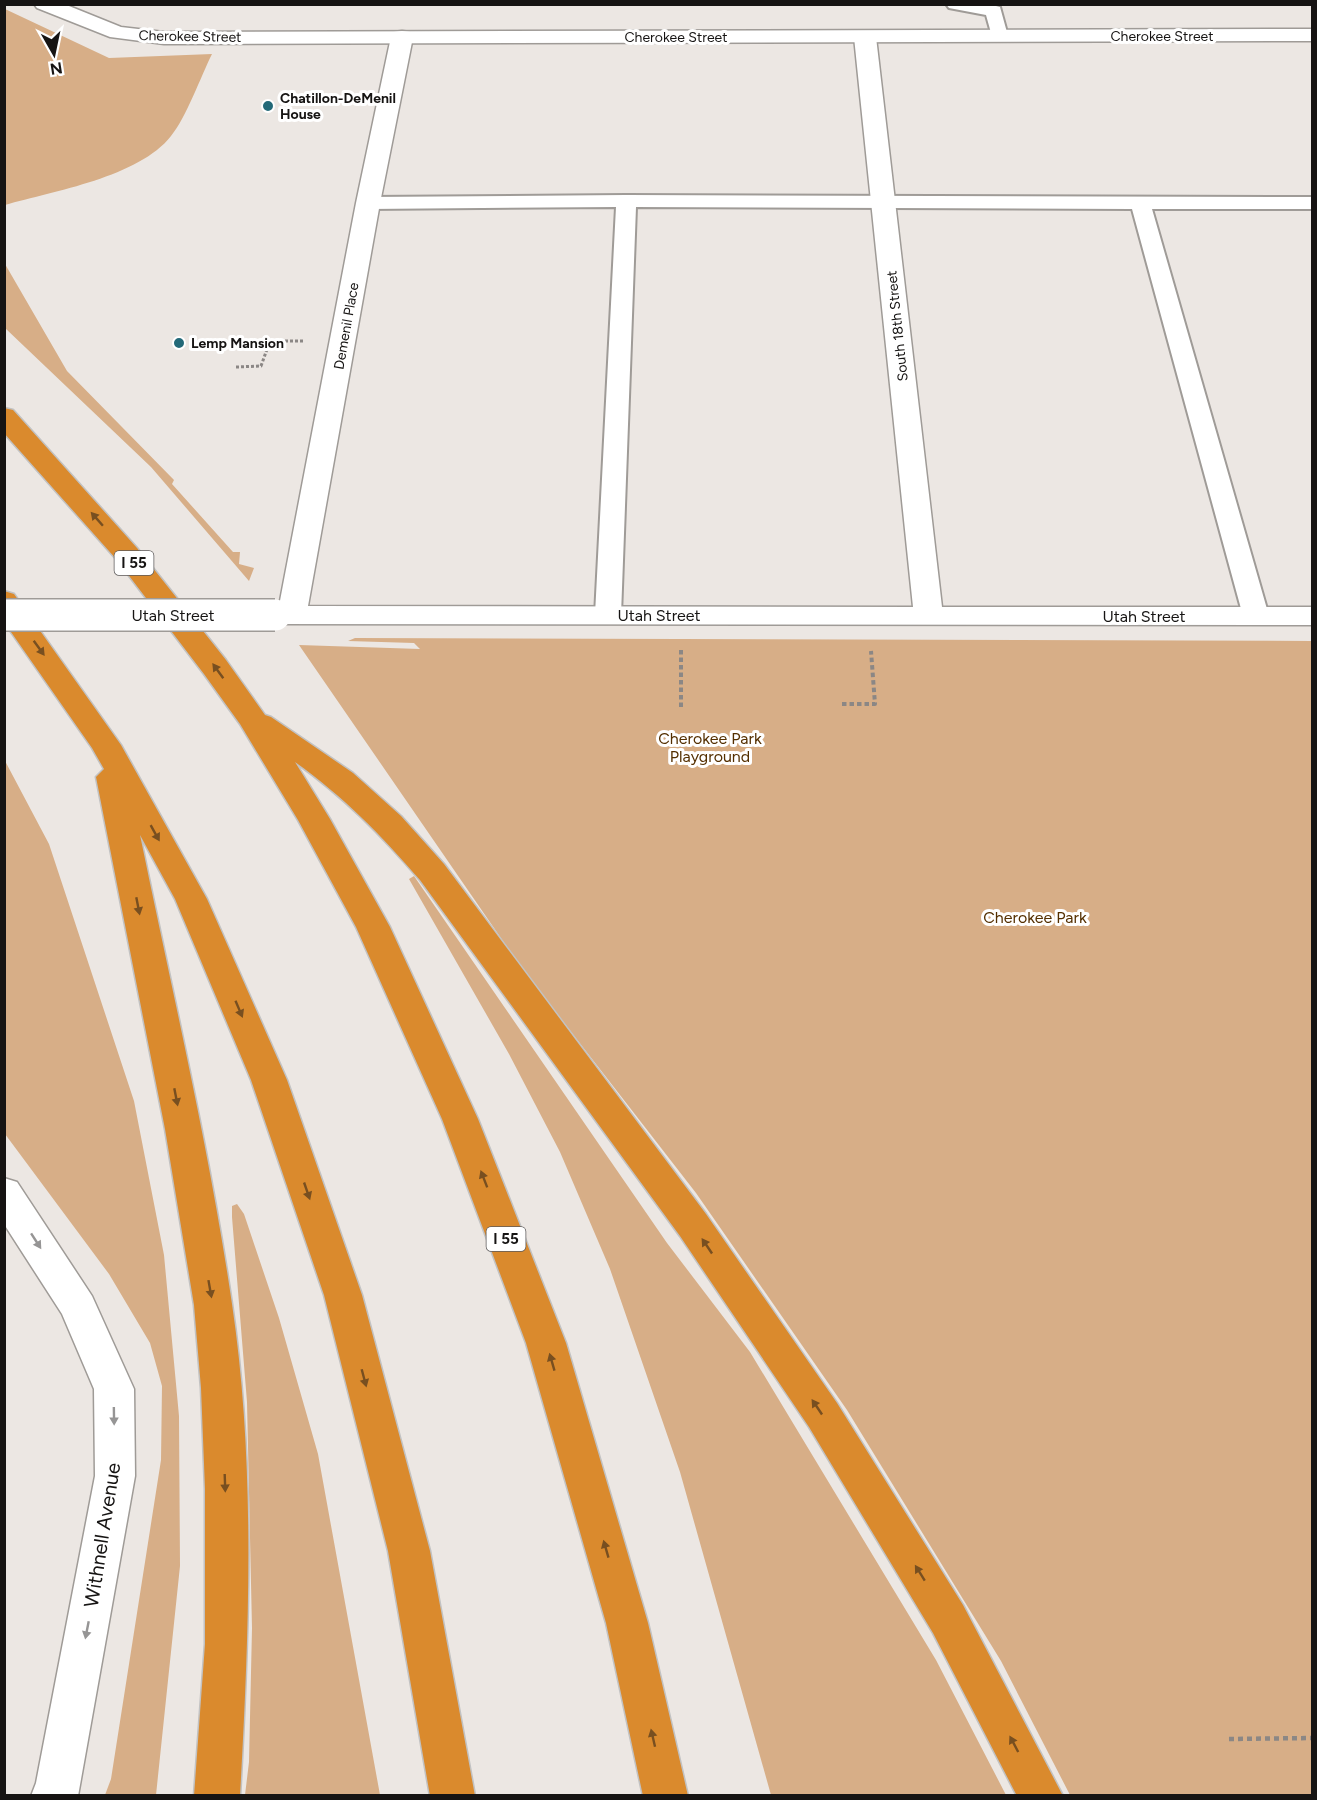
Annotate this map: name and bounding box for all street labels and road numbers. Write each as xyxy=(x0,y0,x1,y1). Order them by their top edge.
street label: Cherokee Street xyxy=(138,27,242,46)
street label: Cherokee Street xyxy=(1111,28,1214,45)
street label: Cherokee Street xyxy=(625,29,728,46)
street label: South 18th Street xyxy=(883,270,912,382)
street label: Demenil Place xyxy=(330,281,363,371)
road number: I 55 xyxy=(114,551,154,575)
street label: Utah Street xyxy=(131,606,215,625)
street label: Utah Street xyxy=(617,606,701,625)
street label: Utah Street xyxy=(1102,607,1186,626)
road number: I 55 xyxy=(486,1227,526,1251)
street label: Withnell Avenue xyxy=(79,1461,125,1609)

